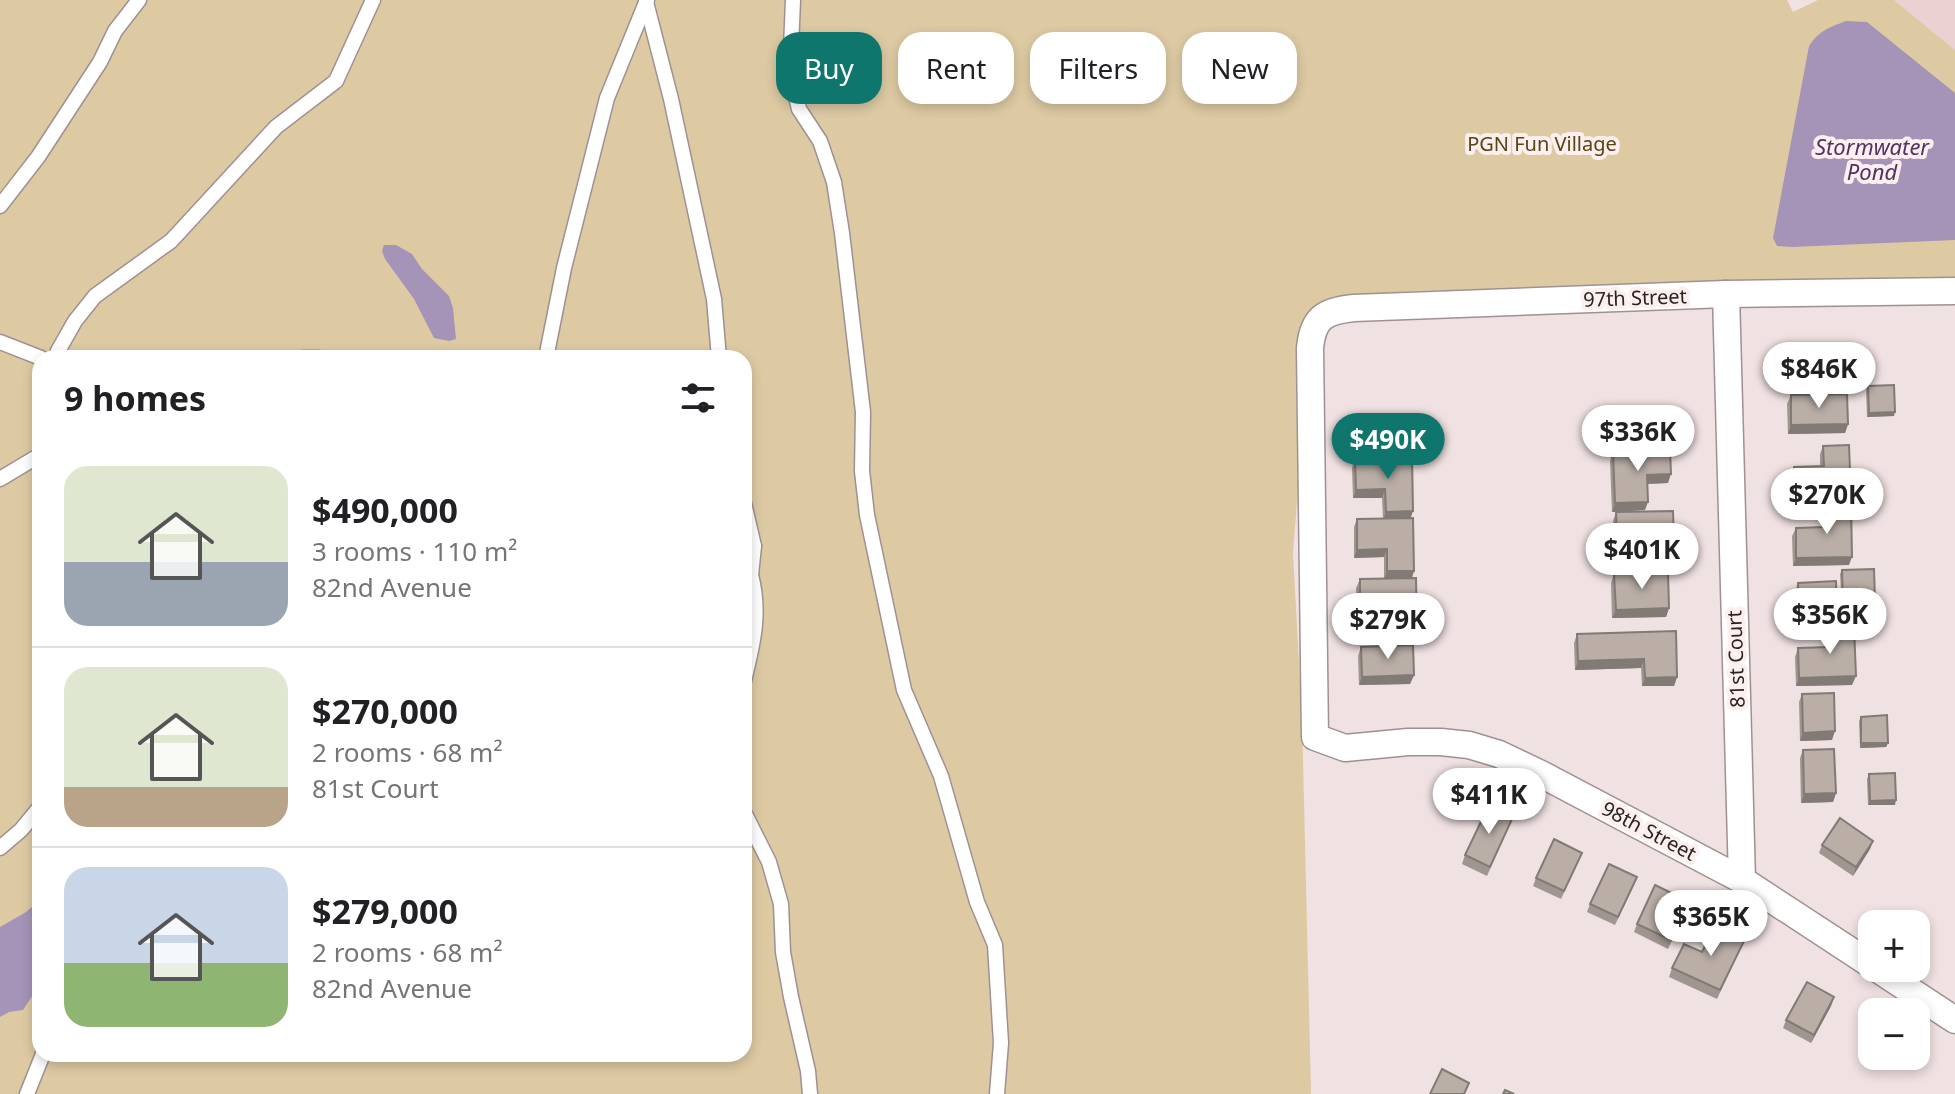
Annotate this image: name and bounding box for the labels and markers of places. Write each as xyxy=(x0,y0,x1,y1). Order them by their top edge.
pin: $846K xyxy=(1763,342,1875,410)
pin: $336K xyxy=(1582,405,1694,473)
pin: $490K xyxy=(1332,413,1444,481)
pin: $270K xyxy=(1771,468,1883,536)
pin: $401K xyxy=(1586,523,1698,591)
pin: $356K xyxy=(1774,588,1886,656)
pin: $279K xyxy=(1332,593,1444,661)
pin: $411K xyxy=(1433,768,1545,836)
pin: $365K xyxy=(1655,890,1767,958)

